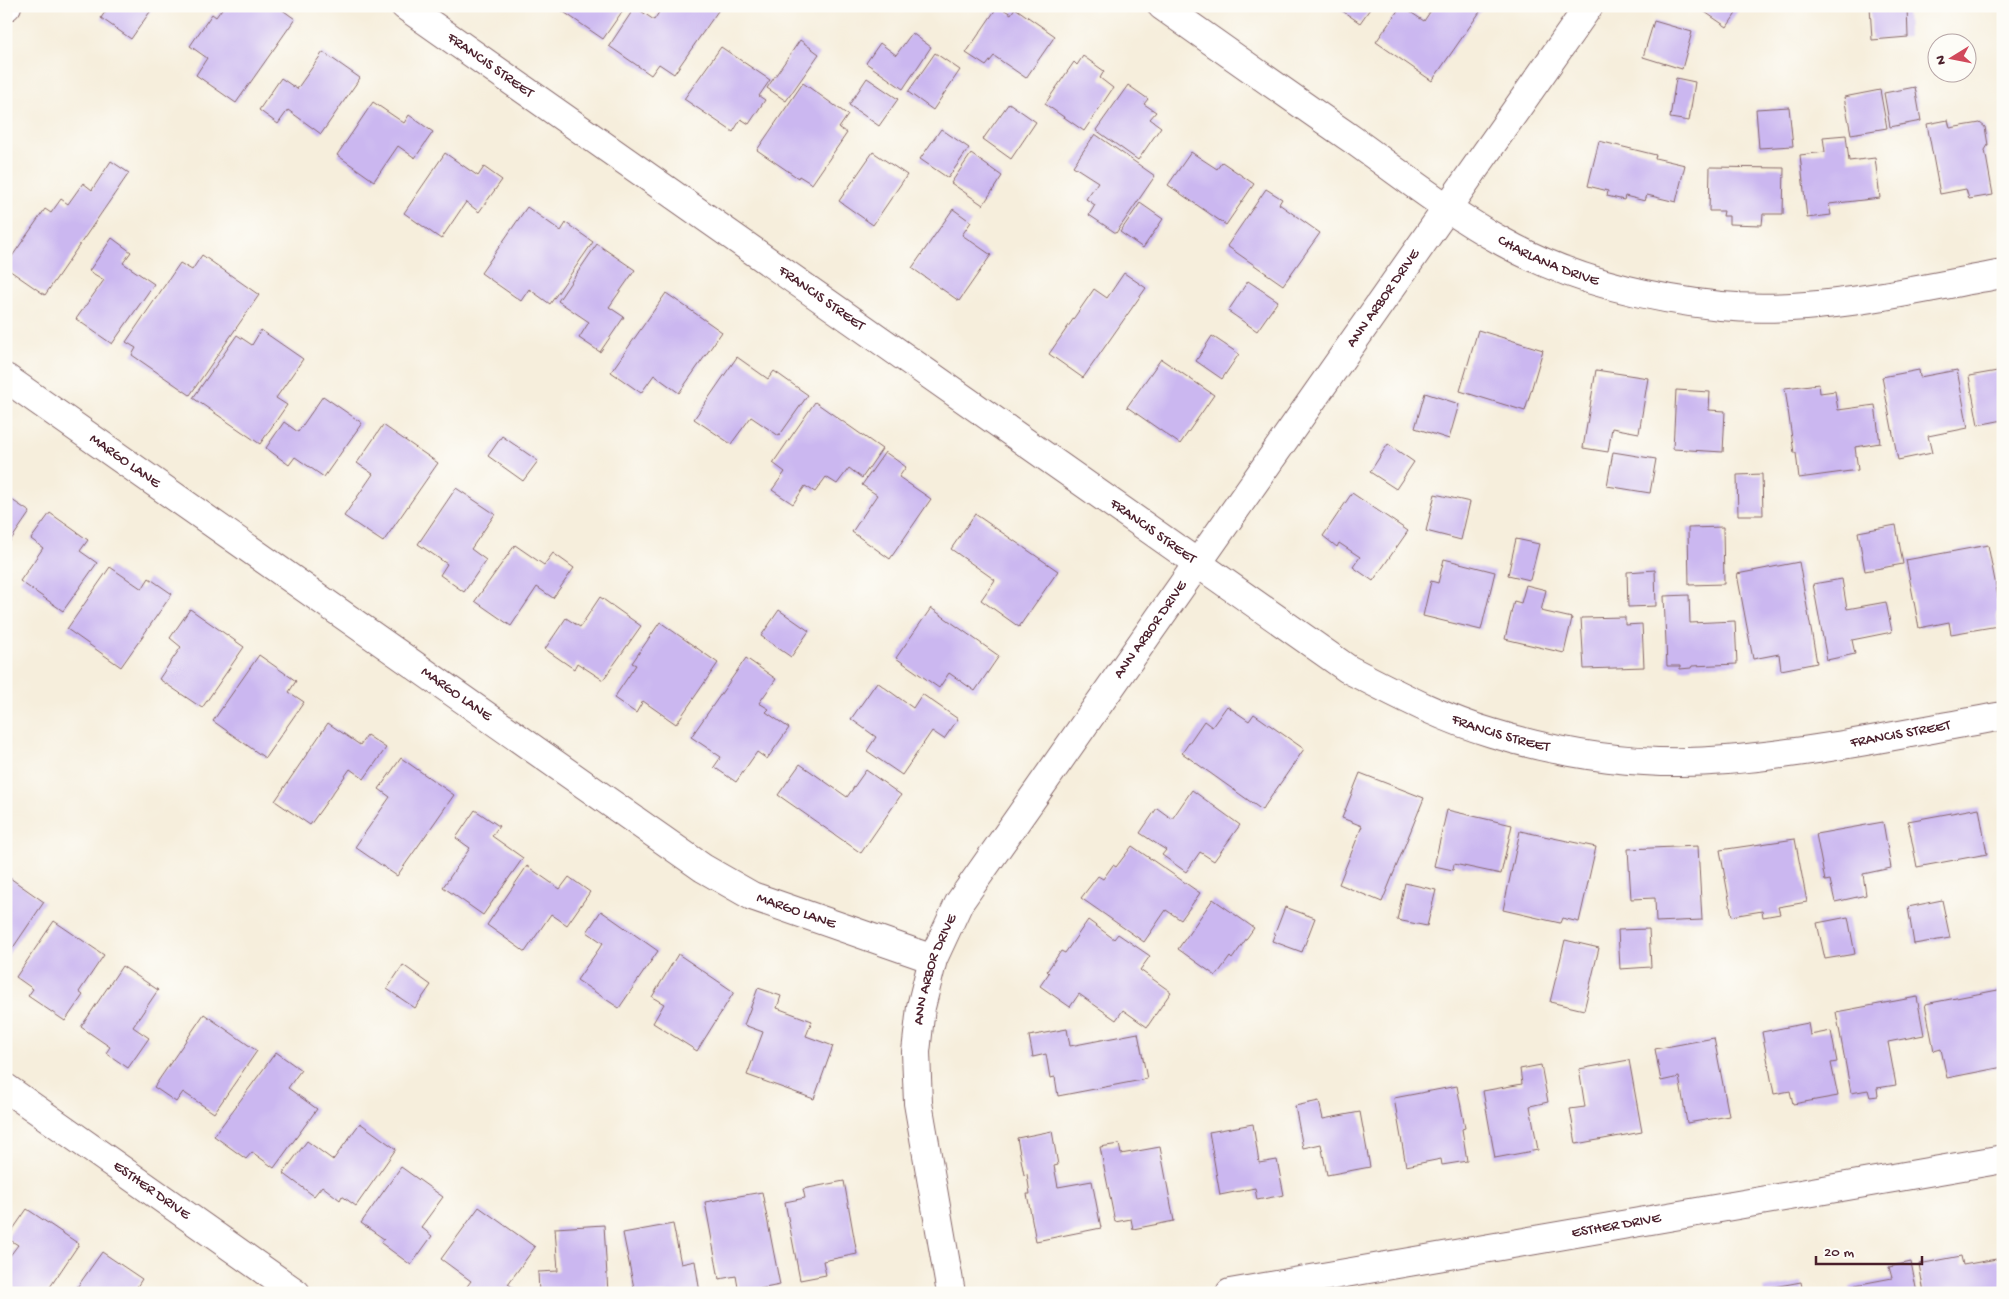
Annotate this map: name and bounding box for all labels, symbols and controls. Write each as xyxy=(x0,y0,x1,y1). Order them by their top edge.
street label: FRANCIS STREET xyxy=(443,29,538,103)
north arrow xyxy=(1926,32,1976,82)
text: N xyxy=(1932,54,1951,66)
street label: CHARLANA DRIVE xyxy=(1494,232,1602,291)
street label: ANN ARBOR DRIVE xyxy=(1343,245,1425,351)
street label: FRANCIS STREET xyxy=(774,262,869,336)
street label: MARGO LANE xyxy=(86,430,164,493)
street label: FRANCIS STREET xyxy=(1105,495,1200,569)
street label: ANN ARBOR DRIVE xyxy=(1110,577,1192,683)
street label: MARGO LANE xyxy=(417,663,495,726)
street label: FRANCIS STREET xyxy=(1448,710,1552,757)
street label: FRANCIS STREET xyxy=(1848,716,1953,753)
street label: MARGO LANE xyxy=(754,889,839,934)
street label: ANN ARBOR DRIVE xyxy=(910,911,962,1026)
street label: ESTHER DRIVE xyxy=(109,1157,194,1225)
street label: ESTHER DRIVE xyxy=(1570,1209,1663,1243)
scale bar xyxy=(1816,1234,1923,1266)
text: 20 m xyxy=(1824,1244,1854,1262)

